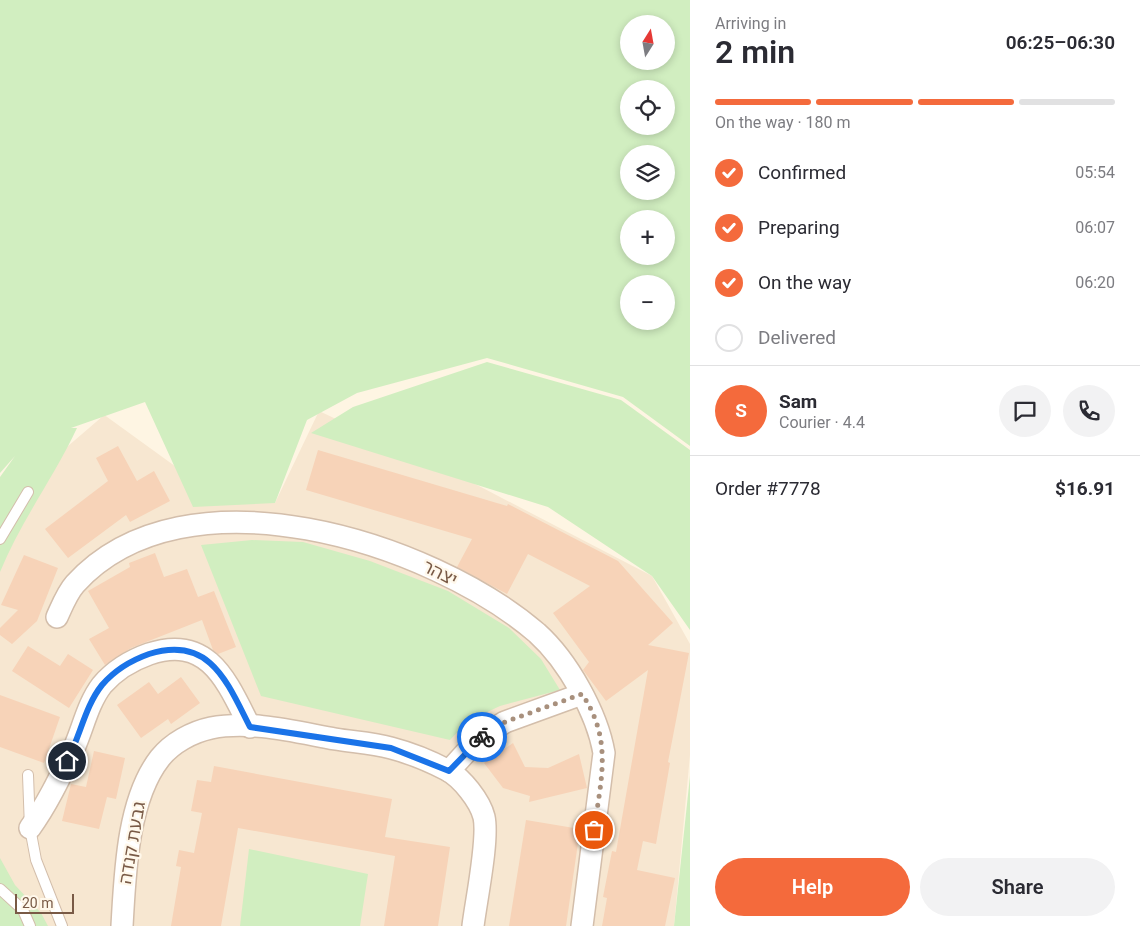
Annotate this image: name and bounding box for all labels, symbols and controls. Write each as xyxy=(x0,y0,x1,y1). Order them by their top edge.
text: Arriving in xyxy=(715,14,786,33)
north arrow xyxy=(620,15,675,70)
map controls xyxy=(620,15,675,330)
text: 06:25–06:30 xyxy=(1006,31,1115,54)
text: 2 min xyxy=(715,33,795,71)
button: locate xyxy=(620,80,675,135)
text: On the way · 180 m xyxy=(715,113,851,132)
button: layers xyxy=(620,145,675,200)
icon: check xyxy=(715,159,743,187)
text: Confirmed xyxy=(758,161,846,184)
text: 05:54 xyxy=(1075,163,1115,182)
button: + xyxy=(620,210,675,265)
icon: check xyxy=(715,214,743,242)
text: Preparing xyxy=(758,216,840,239)
text: 06:07 xyxy=(1075,218,1115,237)
icon: check xyxy=(715,269,743,297)
text: On the way xyxy=(758,271,851,294)
text: 06:20 xyxy=(1075,273,1115,292)
button: − xyxy=(620,275,675,330)
text: Delivered xyxy=(758,326,836,349)
button: chat xyxy=(999,385,1051,437)
button: phone xyxy=(1063,385,1115,437)
text: Sam xyxy=(779,390,817,413)
text: S xyxy=(735,399,747,422)
text: Courier · 4.4 xyxy=(779,413,865,432)
text: Order #7778 xyxy=(715,477,821,500)
text: $16.91 xyxy=(1055,477,1115,500)
street label: יצהר xyxy=(419,555,461,590)
courier xyxy=(457,712,507,762)
icon: bike xyxy=(468,723,496,751)
pin xyxy=(46,740,88,782)
icon: home xyxy=(53,747,81,775)
street label: גבעת קנדה xyxy=(114,800,149,886)
pin xyxy=(573,809,615,851)
icon: bag xyxy=(580,816,608,844)
button: Help xyxy=(715,858,910,916)
button: Share xyxy=(920,858,1115,916)
scale bar xyxy=(15,891,74,914)
text: 20 m xyxy=(22,895,54,911)

